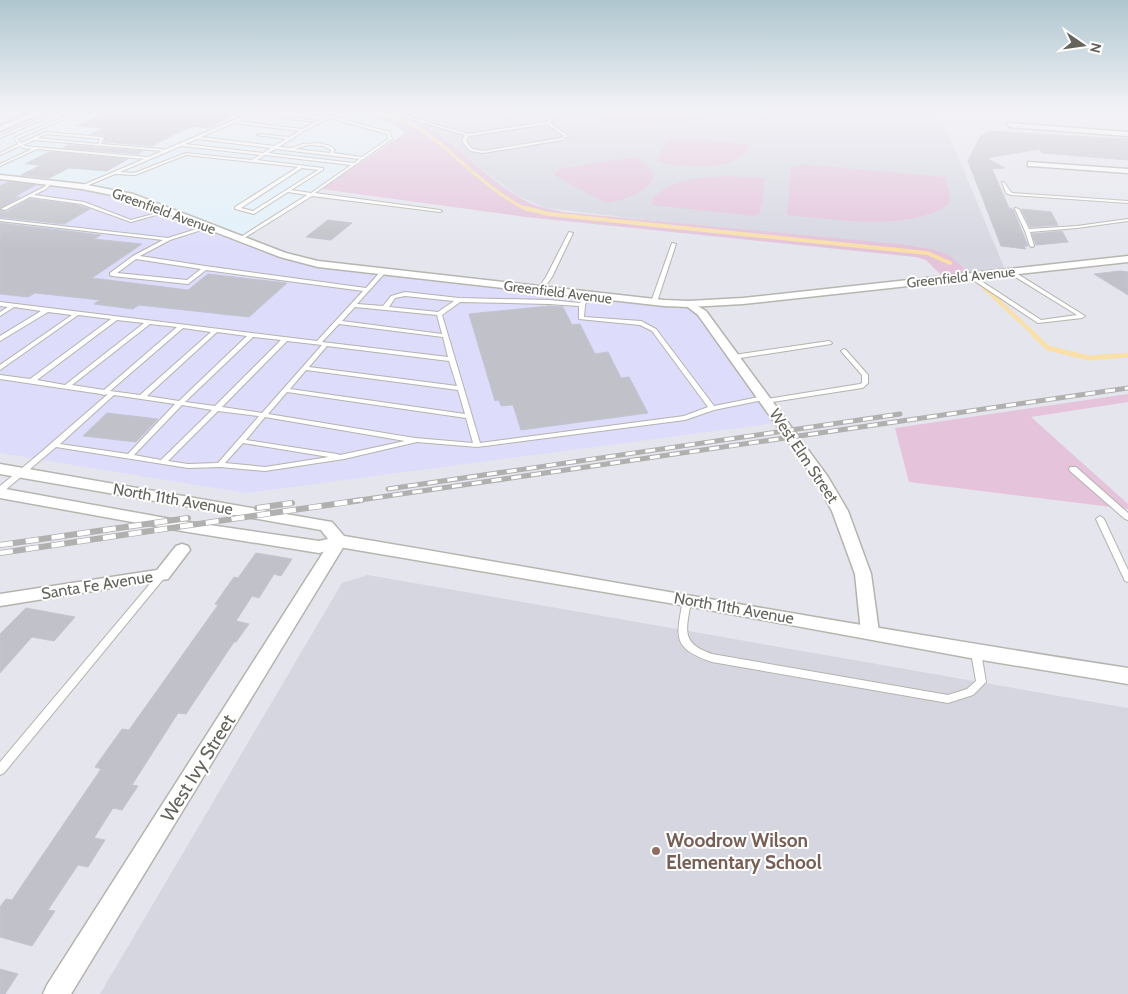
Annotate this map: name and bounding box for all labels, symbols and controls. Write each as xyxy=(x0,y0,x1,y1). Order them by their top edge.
north arrow xyxy=(1058,20,1108,70)
text: N xyxy=(1086,41,1106,55)
street label: Greenfield Avenue xyxy=(110,184,218,238)
street label: Greenfield Avenue xyxy=(906,262,1016,292)
street label: Greenfield Avenue xyxy=(503,276,613,308)
street label: West Elm Street xyxy=(765,405,843,507)
street label: North 11th Avenue xyxy=(112,479,234,519)
street label: Santa Fe Avenue xyxy=(40,567,154,603)
street label: North 11th Avenue xyxy=(673,588,795,628)
street label: West Ivy Street xyxy=(156,710,240,826)
place label: Woodrow Wilson Elementary School xyxy=(666,829,822,874)
marker: Woodrow Wilson Elementary School xyxy=(650,845,662,857)

